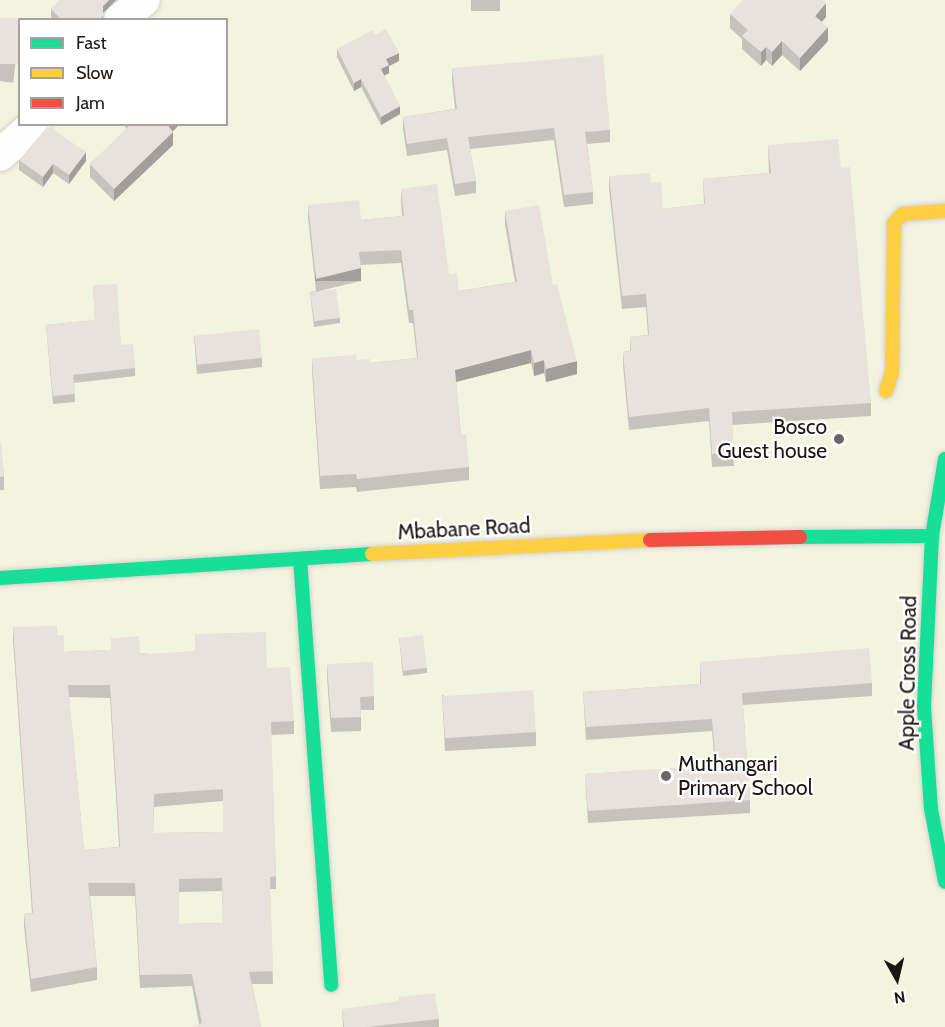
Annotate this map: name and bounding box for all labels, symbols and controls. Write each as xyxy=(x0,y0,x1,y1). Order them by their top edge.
legend xyxy=(18,18,228,126)
text: Fast xyxy=(76,32,107,54)
text: Slow xyxy=(76,62,113,84)
text: Jam xyxy=(76,92,105,114)
place label: Bosco Guest house xyxy=(717,414,827,464)
marker: Bosco Guest house xyxy=(832,432,846,446)
street label: Mbabane Road xyxy=(397,513,531,545)
street label: Apple Cross Road xyxy=(894,595,922,751)
place label: Muthangari Primary School xyxy=(678,751,813,801)
marker: Muthangari Primary School xyxy=(659,769,673,783)
north arrow xyxy=(867,949,927,1009)
text: N xyxy=(893,987,906,1008)

